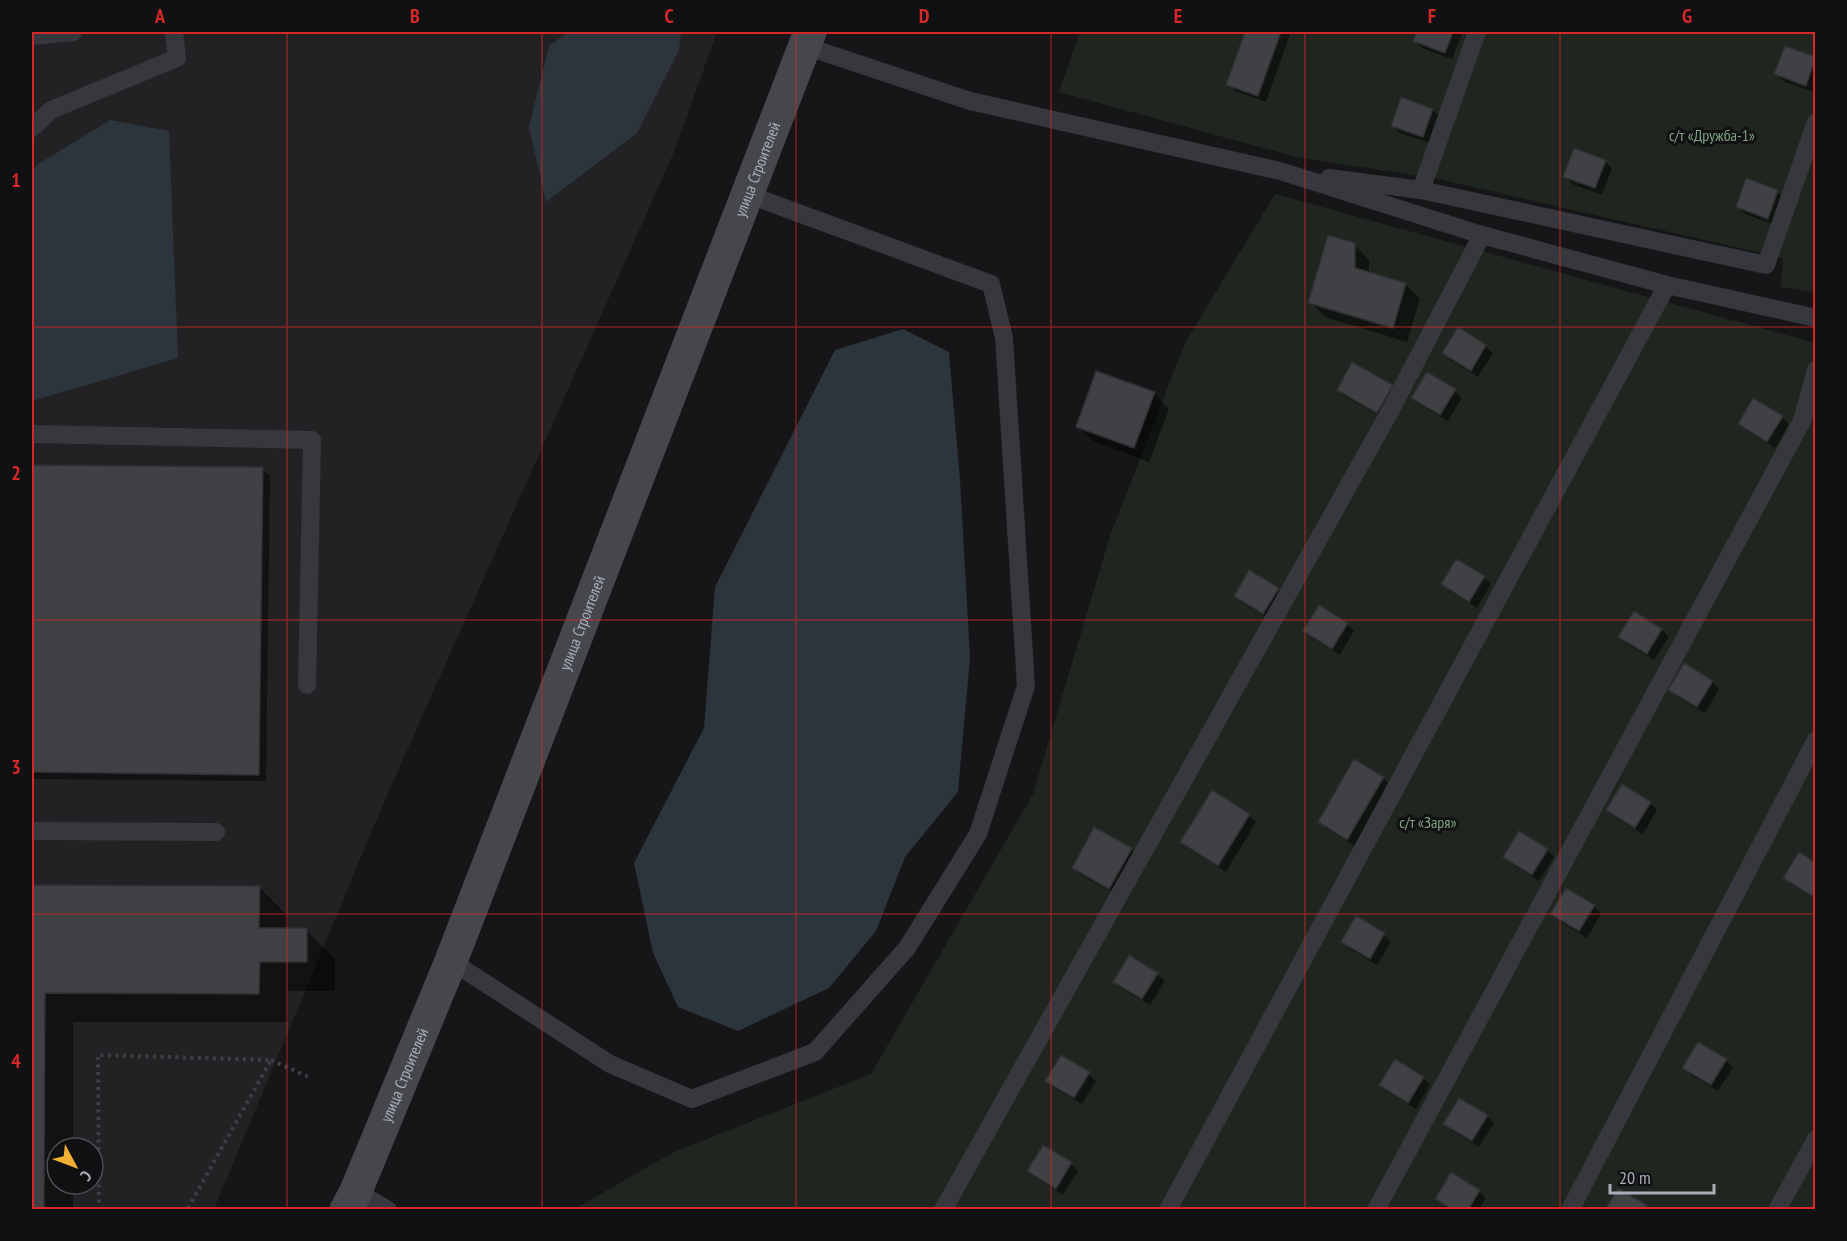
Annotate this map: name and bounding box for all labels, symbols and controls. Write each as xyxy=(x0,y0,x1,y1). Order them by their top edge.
text: A xyxy=(154,3,166,29)
text: B xyxy=(410,3,420,29)
text: C xyxy=(664,3,674,29)
text: D xyxy=(919,3,930,29)
text: E xyxy=(1174,3,1182,29)
text: F xyxy=(1428,3,1436,29)
text: G xyxy=(1682,3,1692,29)
street label: улица Строителей xyxy=(730,119,784,220)
park label: с/т «Дружба-1» xyxy=(1669,125,1755,145)
text: 1 xyxy=(11,167,21,193)
text: 2 xyxy=(11,460,21,486)
street label: улица Строителей xyxy=(554,572,609,673)
text: 3 xyxy=(11,754,21,780)
park label: с/т «Заря» xyxy=(1399,812,1457,832)
street label: улица Строителей xyxy=(376,1025,432,1125)
text: 4 xyxy=(11,1048,21,1074)
north arrow xyxy=(45,1136,105,1196)
scale bar xyxy=(1610,1157,1714,1195)
text: 20 m xyxy=(1619,1166,1651,1189)
text: С xyxy=(76,1167,96,1186)

